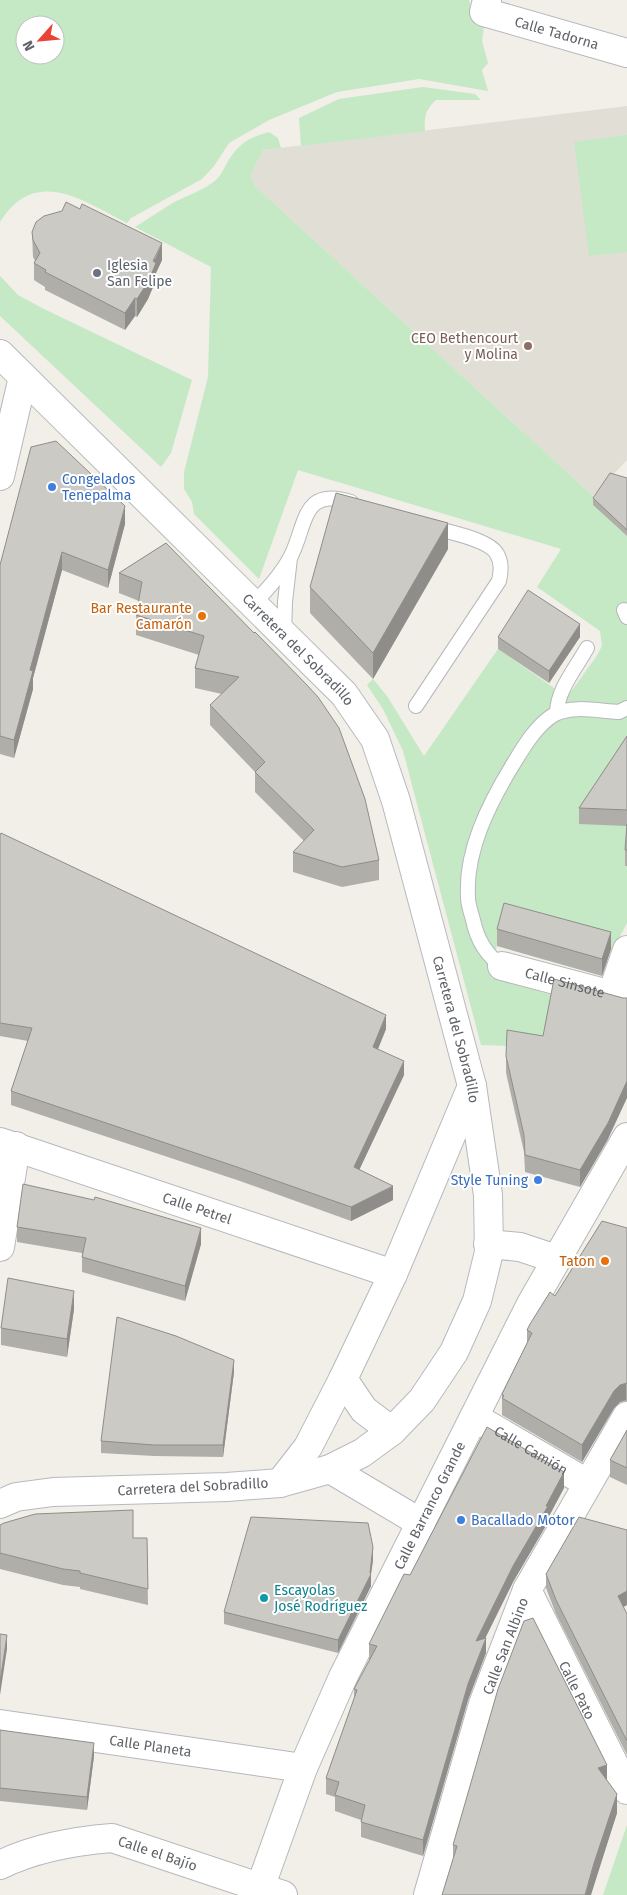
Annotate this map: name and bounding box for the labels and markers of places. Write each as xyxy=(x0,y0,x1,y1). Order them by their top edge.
place label: Iglesia San Felipe xyxy=(107,257,172,290)
marker: Iglesia San Felipe xyxy=(91,267,103,279)
place label: CEO Bethencourt y Molina xyxy=(411,330,519,363)
marker: CEO Bethencourt y Molina xyxy=(522,340,534,352)
place label: Congelados Tenepalma xyxy=(62,471,136,504)
marker: Congelados Tenepalma xyxy=(46,481,58,493)
place label: Bar Restaurante Camarón xyxy=(90,600,192,633)
marker: Bar Restaurante Camarón xyxy=(196,610,208,622)
place label: Style Tuning xyxy=(451,1172,529,1189)
marker: Style Tuning xyxy=(532,1174,544,1186)
place label: Taton xyxy=(560,1253,595,1270)
marker: Taton xyxy=(599,1255,611,1267)
place label: Bacallado Motor xyxy=(471,1512,575,1529)
marker: Bacallado Motor xyxy=(455,1514,467,1526)
place label: Escayolas José Rodríguez xyxy=(274,1582,367,1615)
marker: Escayolas José Rodríguez xyxy=(258,1592,270,1604)

